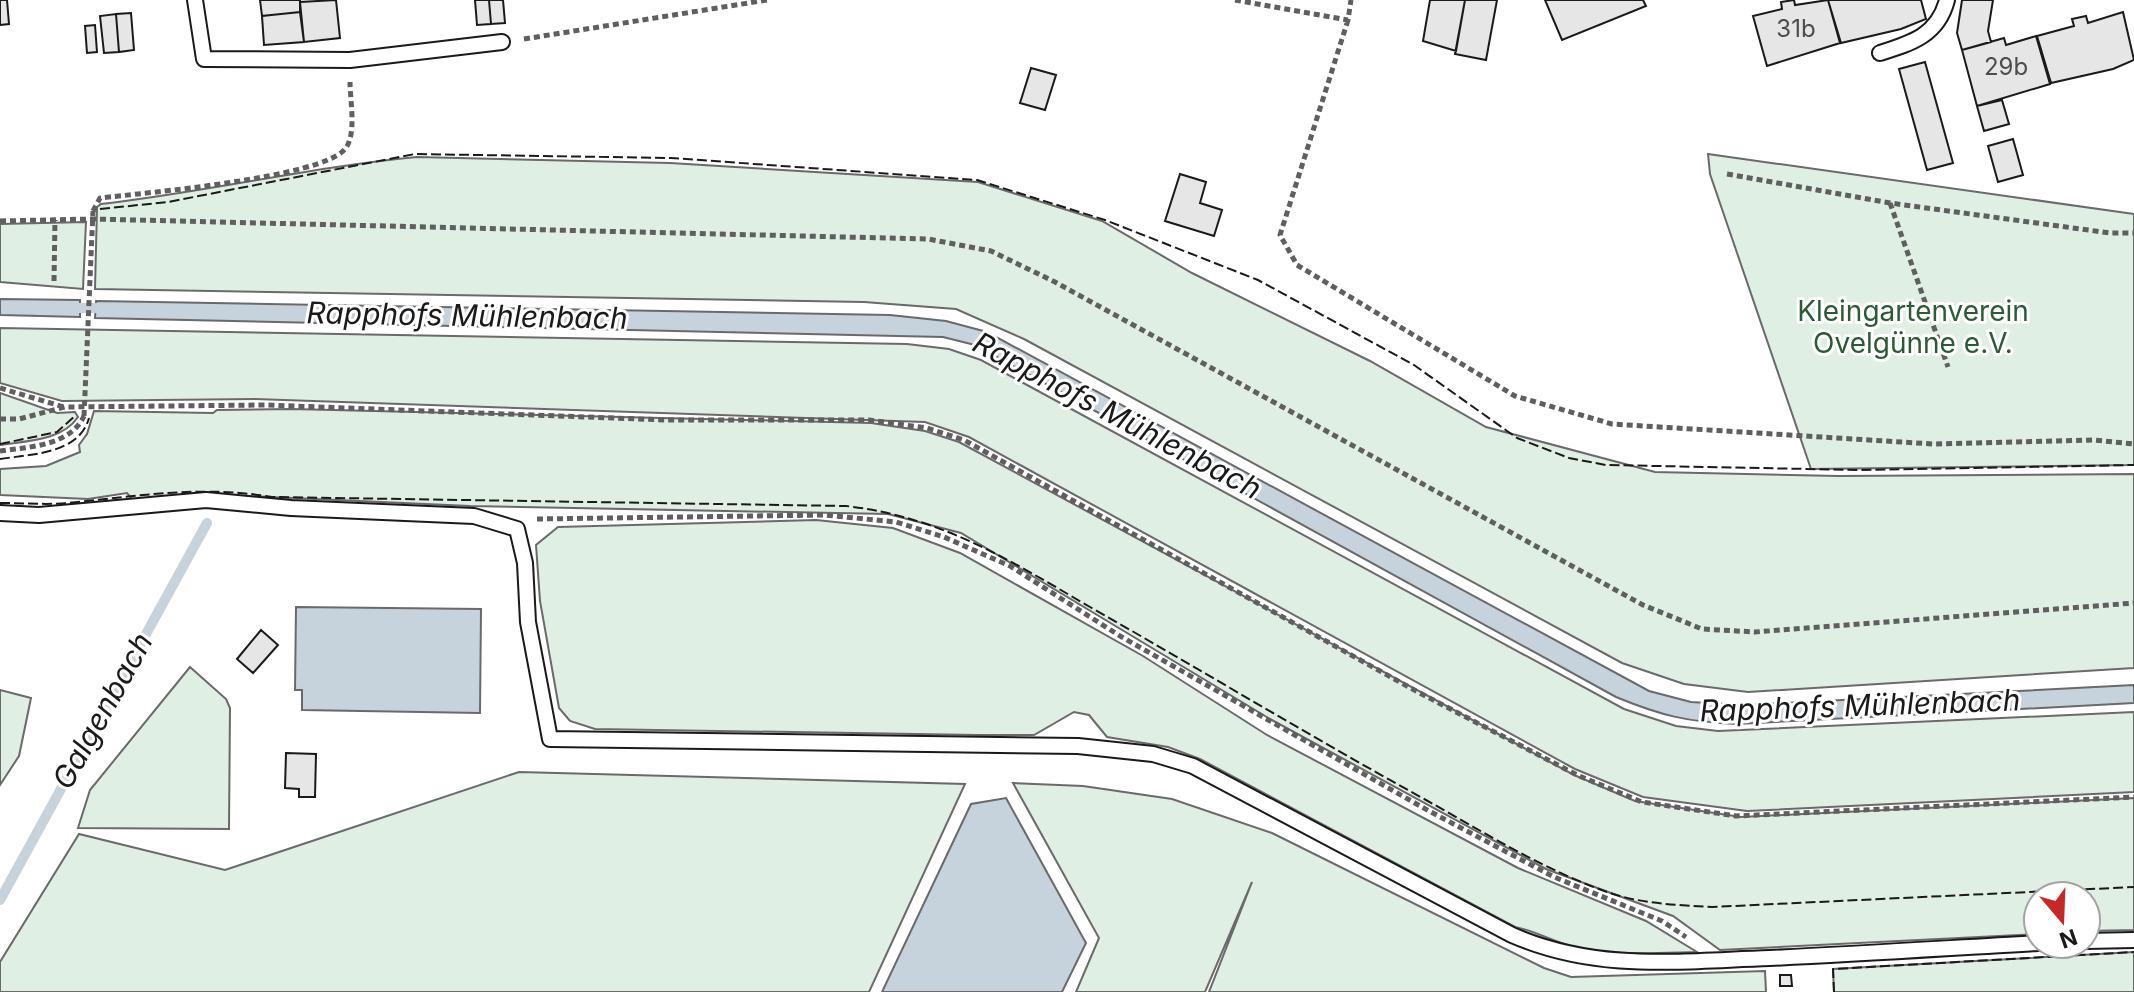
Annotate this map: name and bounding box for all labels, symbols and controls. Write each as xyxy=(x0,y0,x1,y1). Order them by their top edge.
house number: 31b xyxy=(1776,14,1816,43)
house number: 29b xyxy=(1984,52,2028,81)
water label: Rapphofs Mühlenbach xyxy=(306,294,628,336)
park label: Kleingartenverein Ovelgünne e.V. xyxy=(1797,294,2029,360)
water label: Rapphofs Mühlenbach xyxy=(967,324,1268,506)
water label: Galgenbach xyxy=(44,626,160,795)
water label: Rapphofs Mühlenbach xyxy=(1699,681,2021,729)
north arrow xyxy=(2022,880,2102,960)
text: N xyxy=(2056,924,2081,954)

